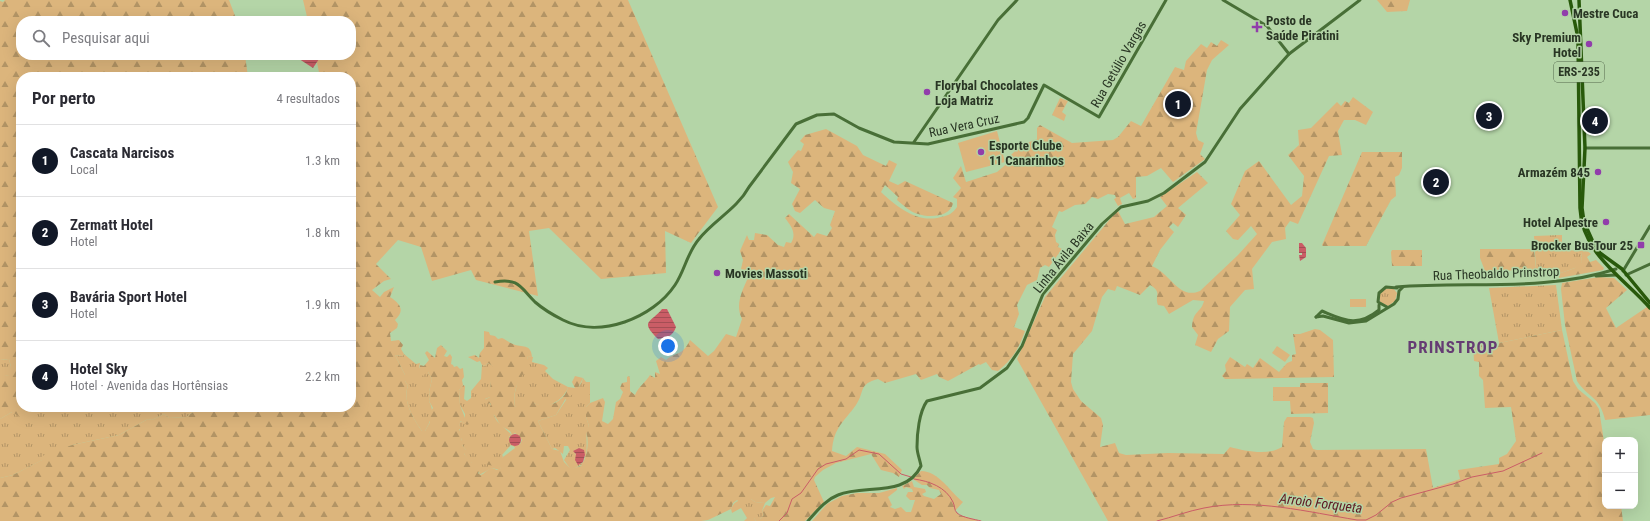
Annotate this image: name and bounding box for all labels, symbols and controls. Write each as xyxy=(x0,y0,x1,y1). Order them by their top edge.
place label: Mestre Cuca xyxy=(1573,6,1638,21)
marker: Mestre Cuca xyxy=(1560,8,1570,18)
place label: Posto de Saúde Piratini xyxy=(1266,13,1339,43)
search box xyxy=(16,16,356,60)
street label: Rua Getúlio Vargas xyxy=(1088,18,1149,110)
marker: Posto de Saúde Piratini xyxy=(1251,21,1263,33)
icon: search xyxy=(30,27,52,49)
text: Pesquisar aqui xyxy=(62,29,150,47)
place label: Sky Premium Hotel xyxy=(1512,30,1581,60)
marker: Sky Premium Hotel xyxy=(1584,39,1594,49)
road number: ERS-235 xyxy=(1554,62,1604,82)
place label: Florybal Chocolates Loja Matriz xyxy=(935,78,1038,108)
marker: Florybal Chocolates Loja Matriz xyxy=(922,87,932,97)
text: Por perto xyxy=(32,88,96,108)
pin: 1 xyxy=(1165,89,1191,119)
text: 4 resultados xyxy=(276,91,340,106)
pin: 3 xyxy=(1476,101,1502,131)
pin: 4 xyxy=(1582,106,1608,136)
street label: Rua Vera Cruz xyxy=(927,111,1001,140)
place label: Esporte Clube 11 Canarinhos xyxy=(989,138,1064,168)
text: Cascata Narcisos xyxy=(70,144,174,162)
marker: Esporte Clube 11 Canarinhos xyxy=(976,147,986,157)
text: 1 xyxy=(42,153,48,168)
text: 1.3 km xyxy=(305,153,340,168)
text: Local xyxy=(70,162,98,177)
place label: Armazém 845 xyxy=(1518,165,1590,180)
pin: 2 xyxy=(1423,167,1449,197)
marker: Armazém 845 xyxy=(1593,167,1603,177)
place label: Hotel Alpestre xyxy=(1523,215,1598,230)
text: Zermatt Hotel xyxy=(70,216,153,234)
marker: Hotel Alpestre xyxy=(1601,217,1611,227)
street label: Linha Ávila Baixa xyxy=(1030,219,1097,296)
text: 2 xyxy=(42,225,48,240)
text: 1.8 km xyxy=(305,225,340,240)
text: Hotel xyxy=(70,234,98,249)
place label: Brocker BusTour 25 xyxy=(1531,238,1633,253)
marker: Brocker BusTour 25 xyxy=(1636,240,1646,250)
street label: Rua Theobaldo Prinstrop xyxy=(1433,264,1559,283)
place label: Movies Massoti xyxy=(725,266,807,281)
marker: Movies Massoti xyxy=(712,268,722,278)
text: Bavária Sport Hotel xyxy=(70,288,187,306)
text: 3 xyxy=(42,297,48,312)
text: 1.9 km xyxy=(305,297,340,312)
text: Hotel xyxy=(70,306,98,321)
your location xyxy=(658,336,678,356)
district label: PRINSTROP xyxy=(1408,337,1498,357)
text: Hotel Sky xyxy=(70,360,128,378)
text: 4 xyxy=(42,369,48,384)
text: 2.2 km xyxy=(305,369,340,384)
text: Hotel · Avenida das Hortênsias xyxy=(70,378,228,393)
map controls xyxy=(1602,437,1638,509)
button: + xyxy=(1602,437,1638,473)
button: − xyxy=(1602,473,1638,509)
water label: Arroio Forqueta xyxy=(1278,490,1363,516)

